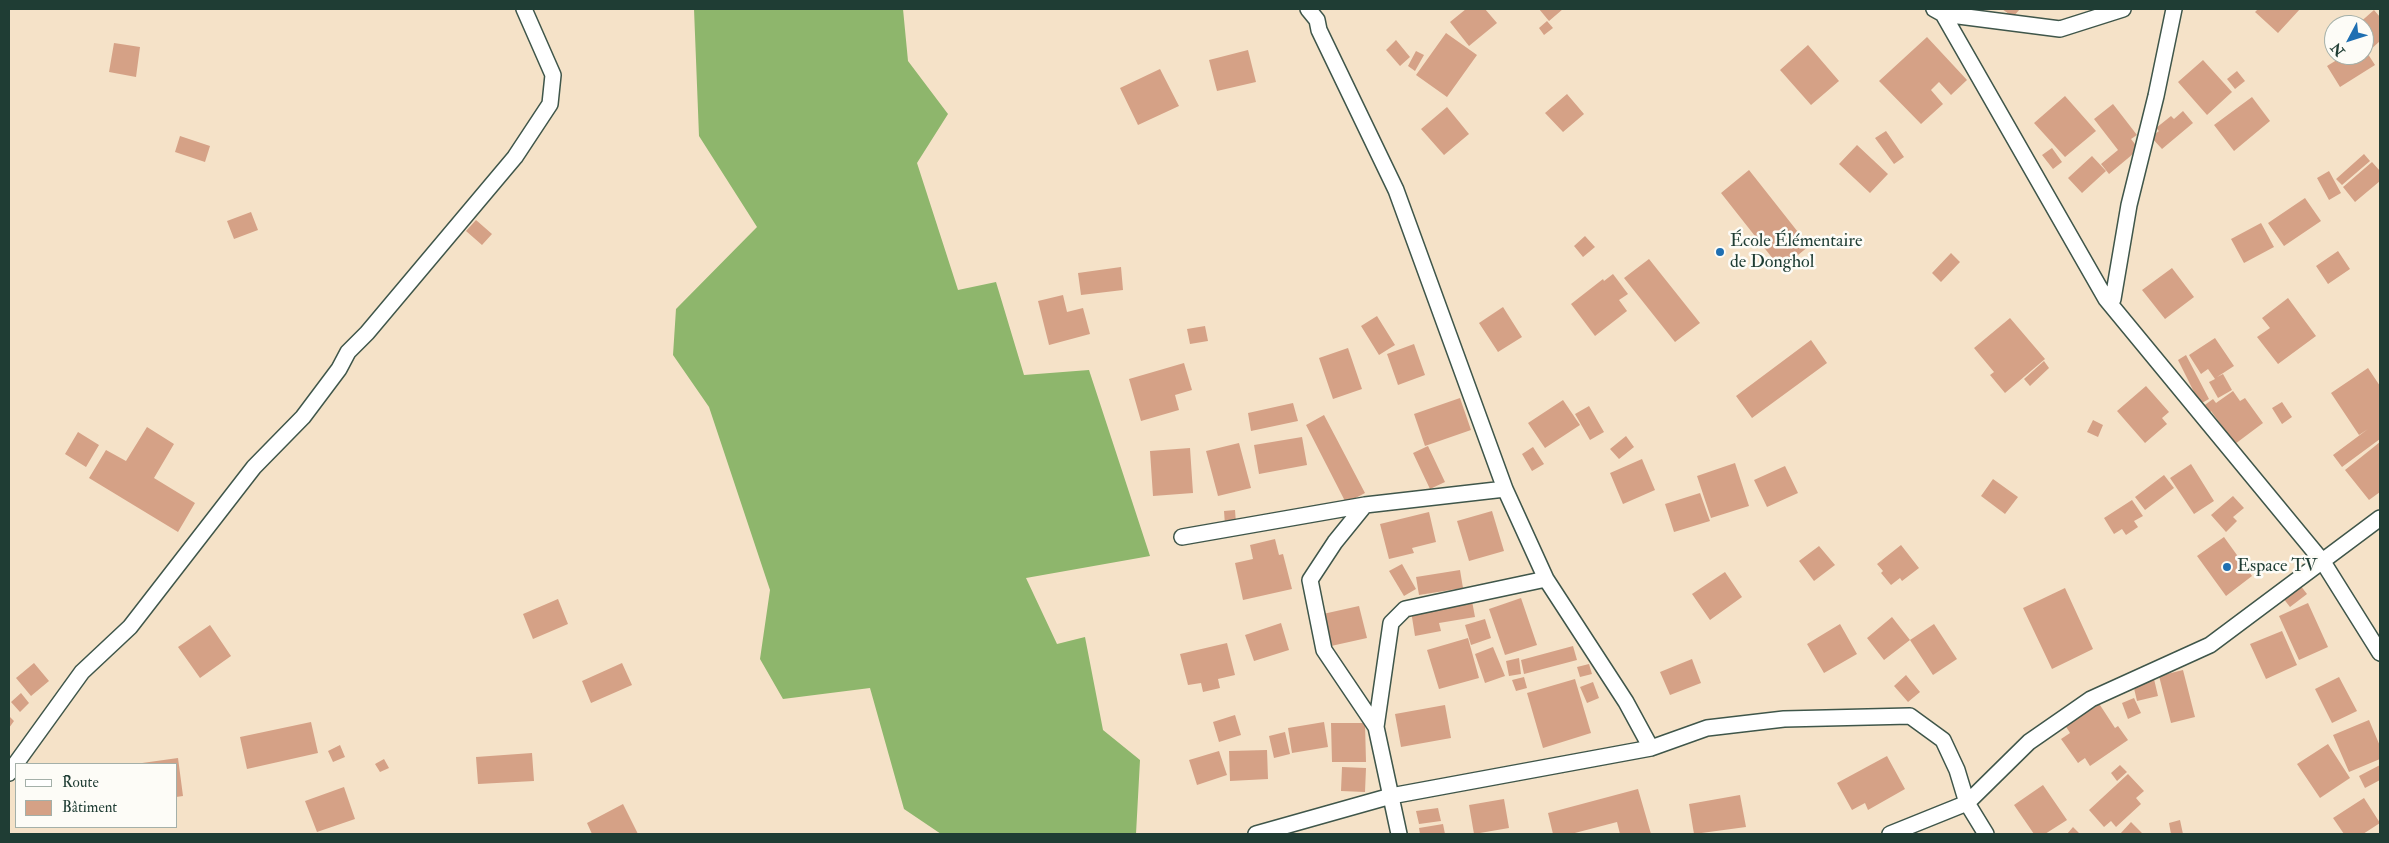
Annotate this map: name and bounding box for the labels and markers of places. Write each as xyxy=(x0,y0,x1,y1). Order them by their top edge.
place label: École Élémentaire de Donghol xyxy=(1730,231,1862,274)
marker: École Élémentaire de Donghol xyxy=(1714,246,1726,258)
place label: Espace TV xyxy=(2237,556,2317,578)
marker: Espace TV xyxy=(2221,561,2233,573)

